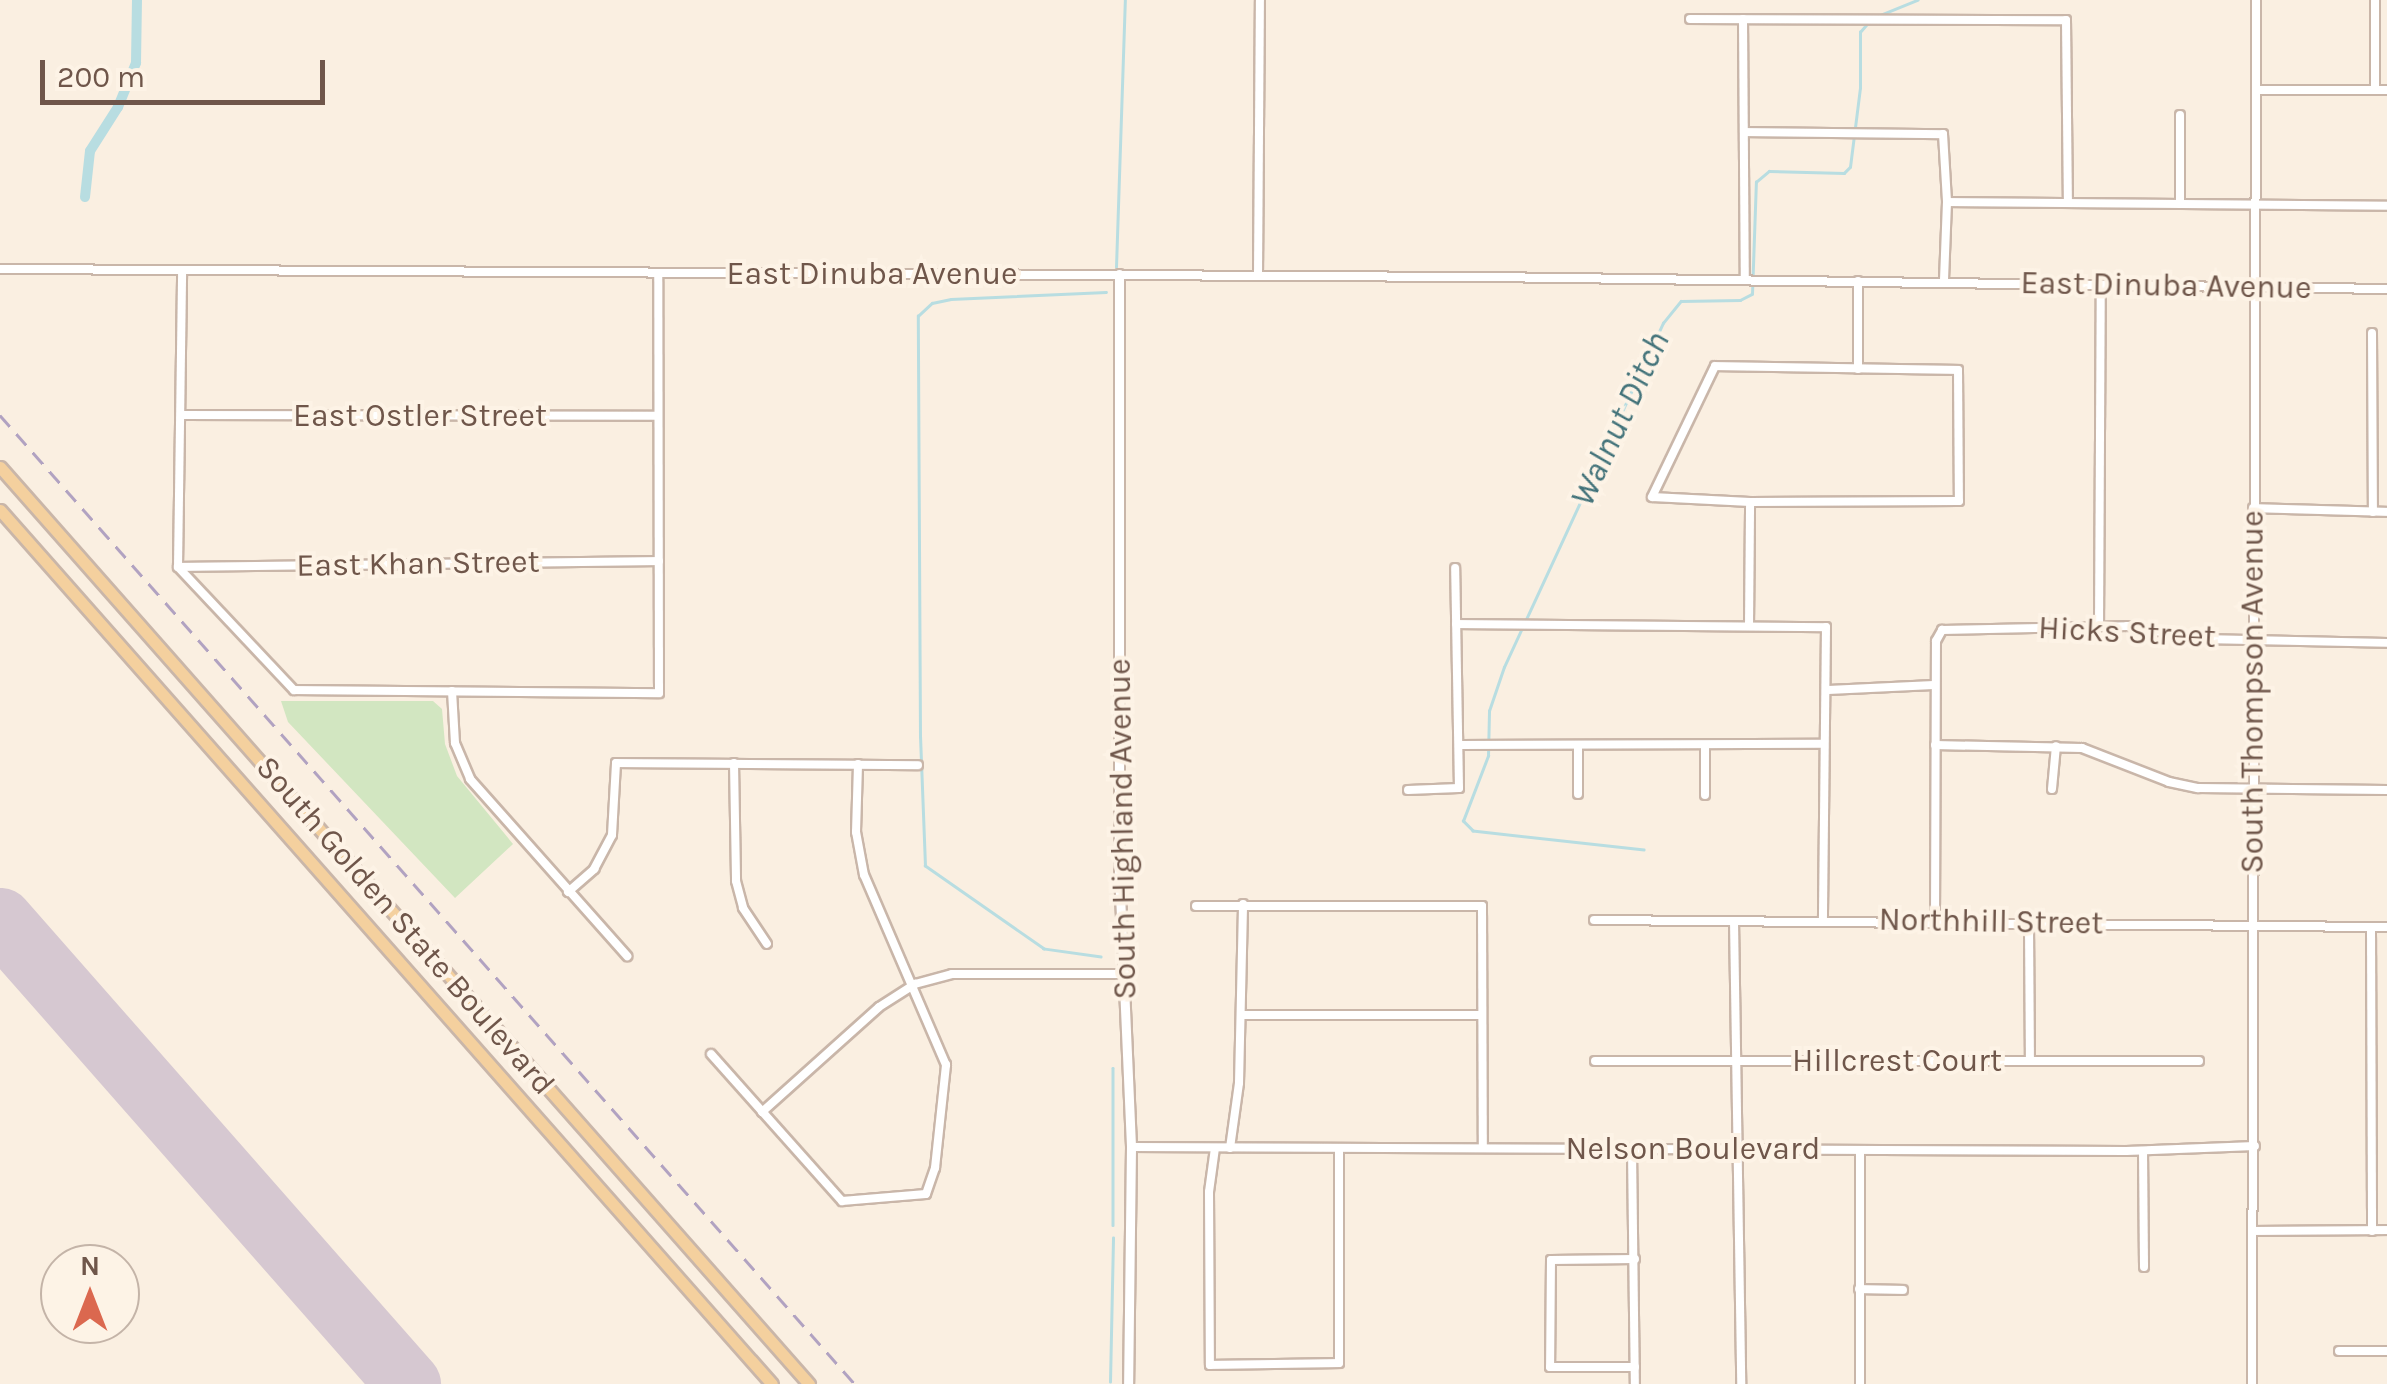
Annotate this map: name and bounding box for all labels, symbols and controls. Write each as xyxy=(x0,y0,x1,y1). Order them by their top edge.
scale bar xyxy=(45,40,330,102)
text: 200 m xyxy=(57,59,145,95)
street label: East Dinuba Avenue xyxy=(727,255,1017,293)
street label: East Dinuba Avenue xyxy=(2020,264,2312,308)
water label: Walnut Ditch xyxy=(1561,325,1679,513)
street label: East Ostler Street xyxy=(293,397,547,435)
street label: South Thompson Avenue xyxy=(2234,510,2272,874)
street label: East Khan Street xyxy=(296,543,540,585)
street label: Hicks Street xyxy=(2037,609,2217,657)
street label: South Highland Avenue xyxy=(1101,658,1145,1000)
street label: South Golden State Boulevard xyxy=(248,749,562,1103)
street label: Northhill Street xyxy=(1878,901,2104,943)
street label: Hillcrest Court xyxy=(1792,1042,2002,1080)
street label: Nelson Boulevard xyxy=(1566,1130,1820,1168)
north arrow xyxy=(40,1244,140,1344)
text: N xyxy=(80,1249,100,1282)

